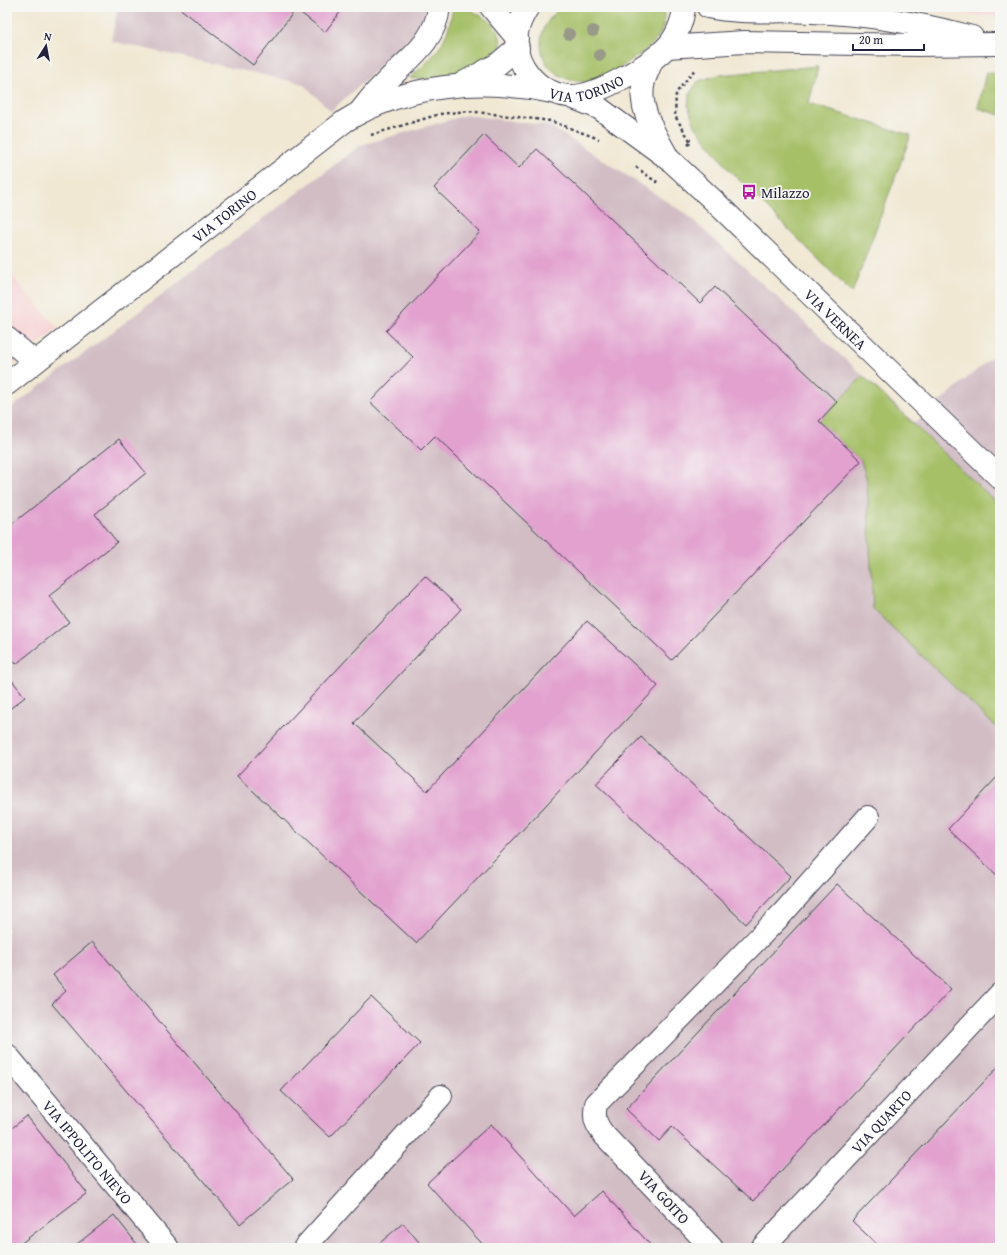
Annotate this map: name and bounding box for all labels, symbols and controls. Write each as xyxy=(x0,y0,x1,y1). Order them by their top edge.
north arrow xyxy=(26,26,66,66)
scale bar xyxy=(853,26,924,52)
text: N xyxy=(43,28,54,45)
text: 20 m xyxy=(859,31,883,48)
street label: VIA TORINO xyxy=(546,69,627,107)
place label: Milazzo xyxy=(761,182,810,203)
street label: VIA TORINO xyxy=(187,183,261,247)
bus stop icon: Milazzo xyxy=(740,183,758,201)
street label: VIA VERNEA xyxy=(800,284,872,354)
street label: VIA QUARTO xyxy=(846,1085,916,1157)
street label: VIA IPPOLITO NIEVO xyxy=(38,1095,137,1208)
street label: VIA GOITO xyxy=(634,1165,694,1229)

